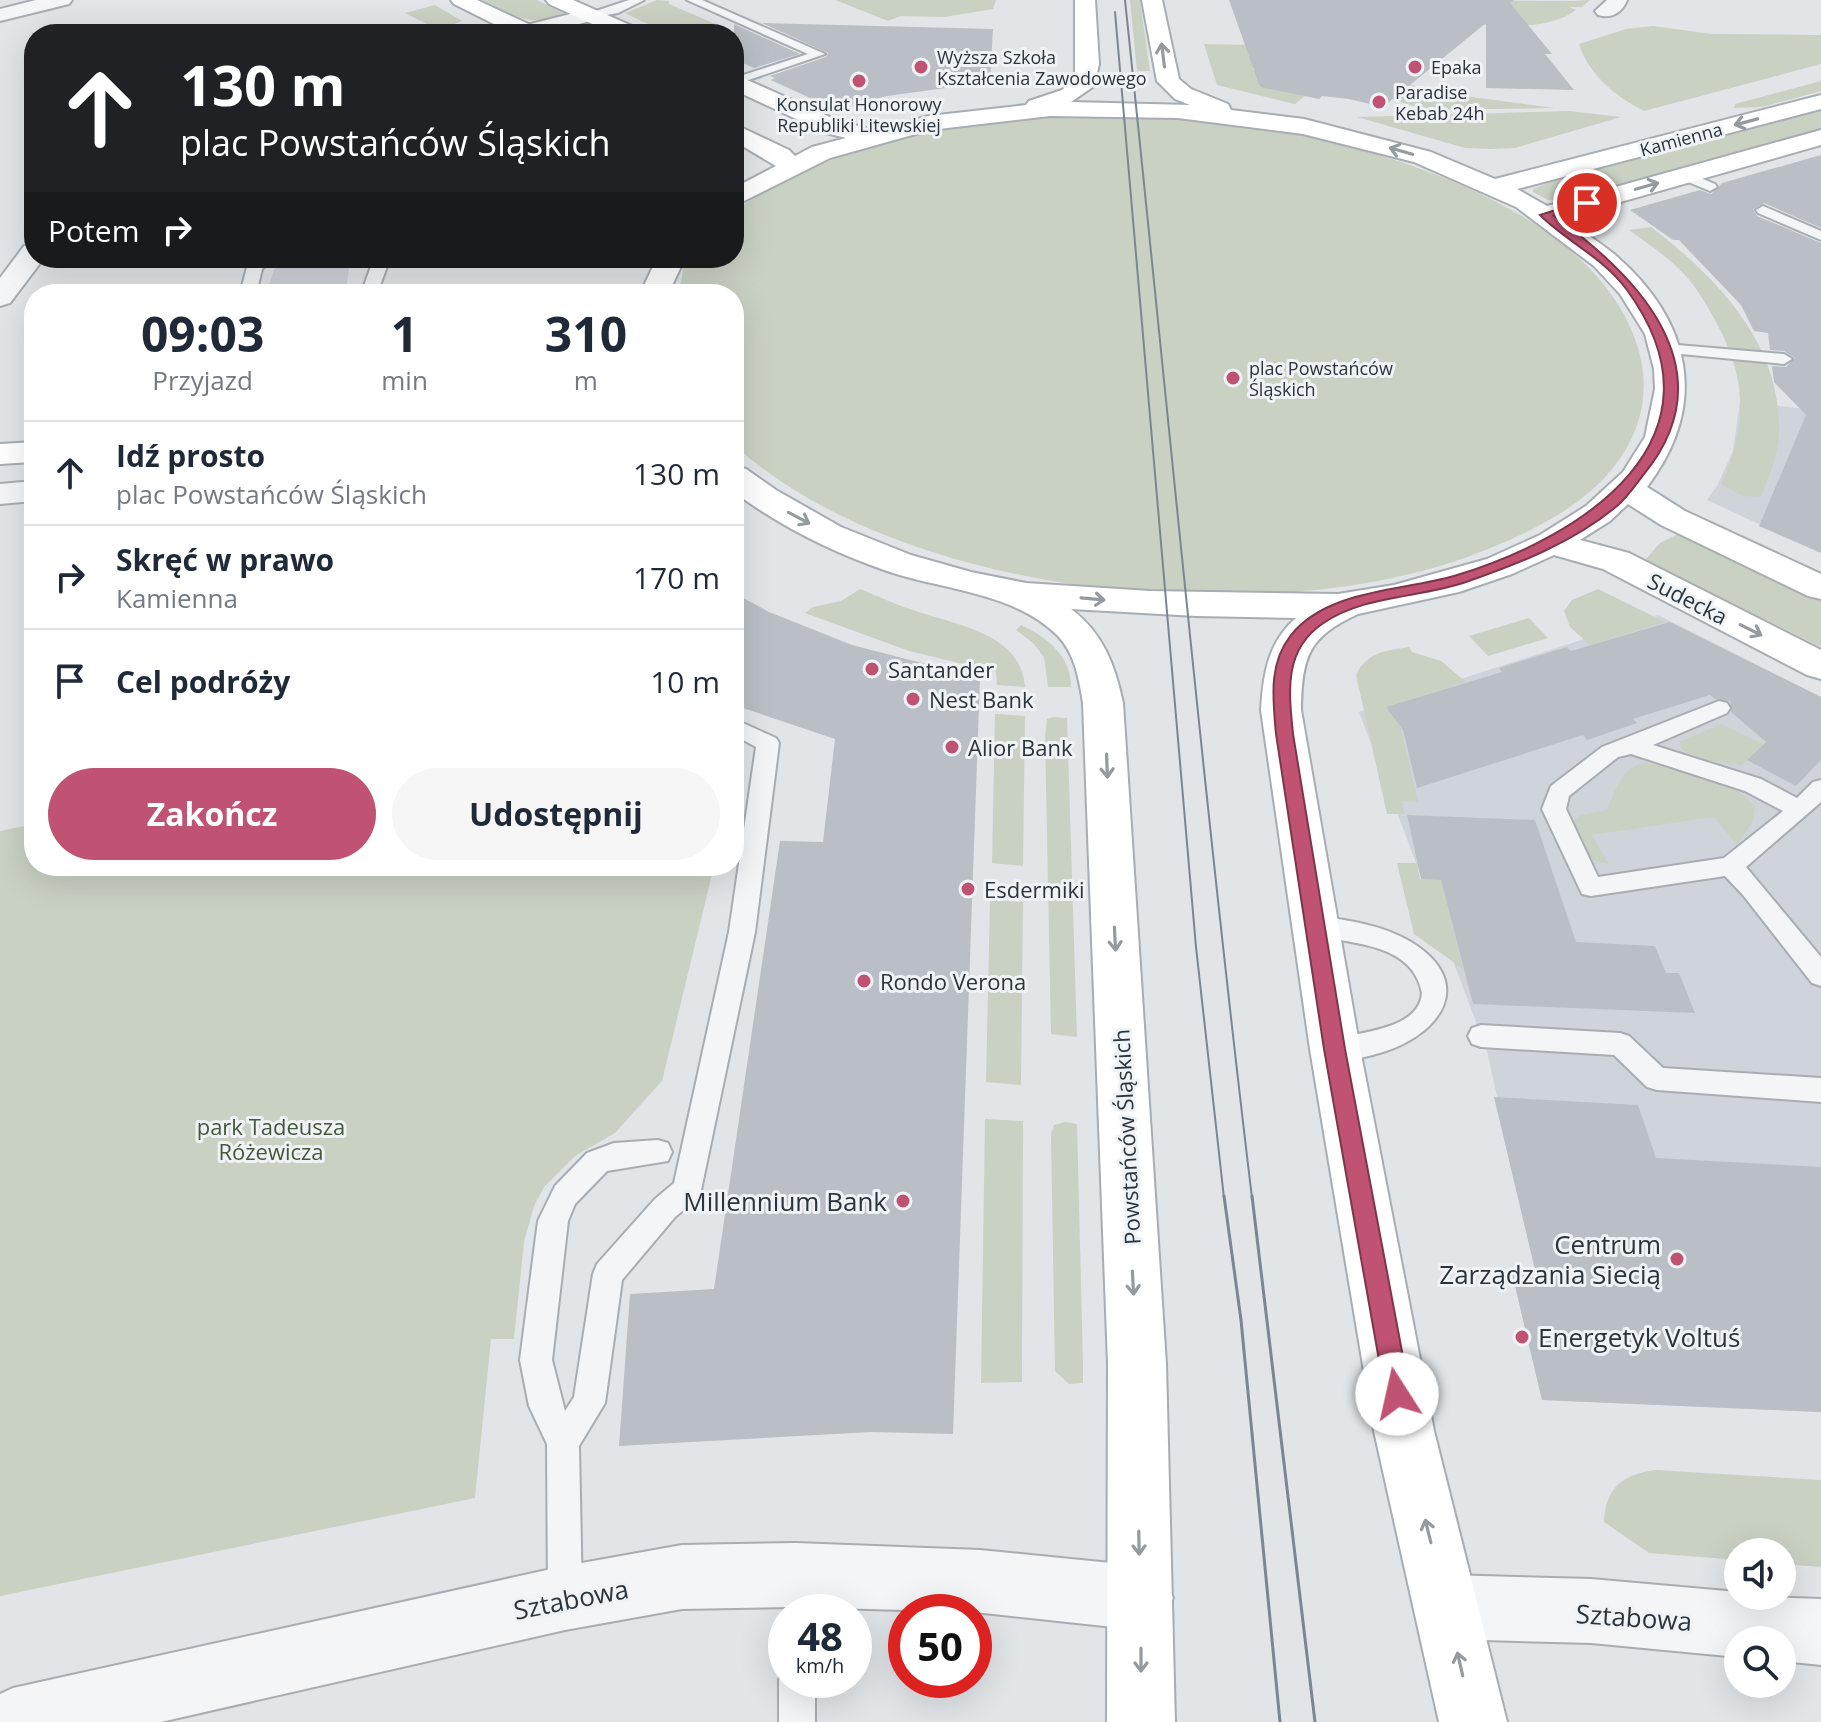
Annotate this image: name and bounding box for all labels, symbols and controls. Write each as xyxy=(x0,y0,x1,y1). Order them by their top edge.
one-way arrow xyxy=(1155,42,1170,68)
place label: Wyższa Szkoła Kształcenia Zawodowego xyxy=(937,45,1147,90)
text: 130 m xyxy=(180,46,346,122)
place label: Epaka xyxy=(1431,55,1481,79)
icon: ahead xyxy=(48,56,152,160)
marker: Wyższa Szkoła Kształcenia Zawodowego xyxy=(912,58,930,76)
marker: Epaka xyxy=(1406,58,1424,76)
marker: Konsulat Honorowy Republiki Litewskiej xyxy=(850,72,868,90)
place label: Paradise Kebab 24h xyxy=(1395,80,1484,125)
place label: Konsulat Honorowy Republiki Litewskiej xyxy=(776,92,943,137)
marker: Paradise Kebab 24h xyxy=(1370,93,1388,111)
one-way arrow xyxy=(1733,115,1759,130)
street label: Kamienna xyxy=(1637,116,1725,162)
text: plac Powstańców Śląskich xyxy=(180,118,610,167)
one-way arrow xyxy=(1389,143,1414,157)
pin xyxy=(1553,169,1621,237)
one-way arrow xyxy=(1634,178,1660,193)
icon: arrive xyxy=(1565,181,1609,225)
icon: right xyxy=(155,208,199,252)
text: Potem xyxy=(48,210,139,251)
text: 09:03 xyxy=(141,301,264,366)
text: 1 xyxy=(391,301,418,366)
text: 310 xyxy=(545,301,627,366)
place label: plac Powstańców Śląskich xyxy=(1249,356,1393,401)
text: Przyjazd xyxy=(152,362,253,398)
text: min xyxy=(381,362,428,398)
text: m xyxy=(574,362,598,398)
marker: plac Powstańców Śląskich xyxy=(1224,369,1242,387)
text: Idź prosto xyxy=(116,435,265,476)
icon: ahead xyxy=(48,451,92,495)
text: 130 m xyxy=(633,453,720,494)
text: plac Powstańców Śląskich xyxy=(116,476,427,512)
one-way arrow xyxy=(787,510,811,526)
text: Skręć w prawo xyxy=(116,539,334,580)
icon: right xyxy=(48,555,92,599)
text: 170 m xyxy=(633,557,720,598)
street label: Sudecka xyxy=(1643,565,1733,631)
text: Kamienna xyxy=(116,580,238,616)
one-way arrow xyxy=(1079,592,1106,607)
one-way arrow xyxy=(1738,623,1762,638)
place label: Santander xyxy=(888,654,994,684)
icon: arrive xyxy=(48,659,92,703)
marker: Santander xyxy=(863,660,881,678)
text: Cel podróży xyxy=(116,661,290,702)
text: 10 m xyxy=(650,661,720,702)
place label: Nest Bank xyxy=(929,684,1034,714)
marker: Nest Bank xyxy=(904,690,922,708)
place label: Alior Bank xyxy=(968,732,1073,762)
marker: Alior Bank xyxy=(943,738,961,756)
one-way arrow xyxy=(1099,752,1114,779)
button: Zakończ xyxy=(48,768,376,860)
button: Udostępnij xyxy=(392,768,720,860)
place label: Esdermiki xyxy=(984,874,1085,904)
marker: Esdermiki xyxy=(959,880,977,898)
one-way arrow xyxy=(1108,925,1123,952)
place label: Rondo Verona xyxy=(880,966,1026,996)
marker: Rondo Verona xyxy=(855,972,873,990)
street label: Powstańców Śląskich xyxy=(1105,1029,1147,1245)
park label: park Tadeusza Różewicza xyxy=(197,1111,345,1166)
place label: Millennium Bank xyxy=(683,1183,887,1219)
marker: Millennium Bank xyxy=(894,1192,912,1210)
place label: Centrum Zarządzania Siecią xyxy=(1439,1226,1661,1292)
marker: Centrum Zarządzania Siecią xyxy=(1668,1250,1686,1268)
one-way arrow xyxy=(1126,1269,1141,1296)
place label: Energetyk Voltuś xyxy=(1538,1319,1740,1355)
marker: Energetyk Voltuś xyxy=(1513,1328,1531,1346)
position arrow xyxy=(1355,1352,1439,1436)
one-way arrow xyxy=(1420,1519,1435,1545)
one-way arrow xyxy=(1132,1529,1147,1556)
map controls xyxy=(1724,1538,1796,1698)
button: sound xyxy=(1724,1538,1796,1610)
street label: Sztabowa xyxy=(510,1570,632,1628)
speed limit sign: 50 xyxy=(888,1594,992,1698)
street label: Sztabowa xyxy=(1575,1595,1693,1639)
text: 48 xyxy=(797,1608,843,1663)
button: search xyxy=(1724,1626,1796,1698)
one-way arrow xyxy=(1133,1646,1149,1673)
text: km/h xyxy=(796,1652,844,1679)
one-way arrow xyxy=(1452,1652,1467,1678)

